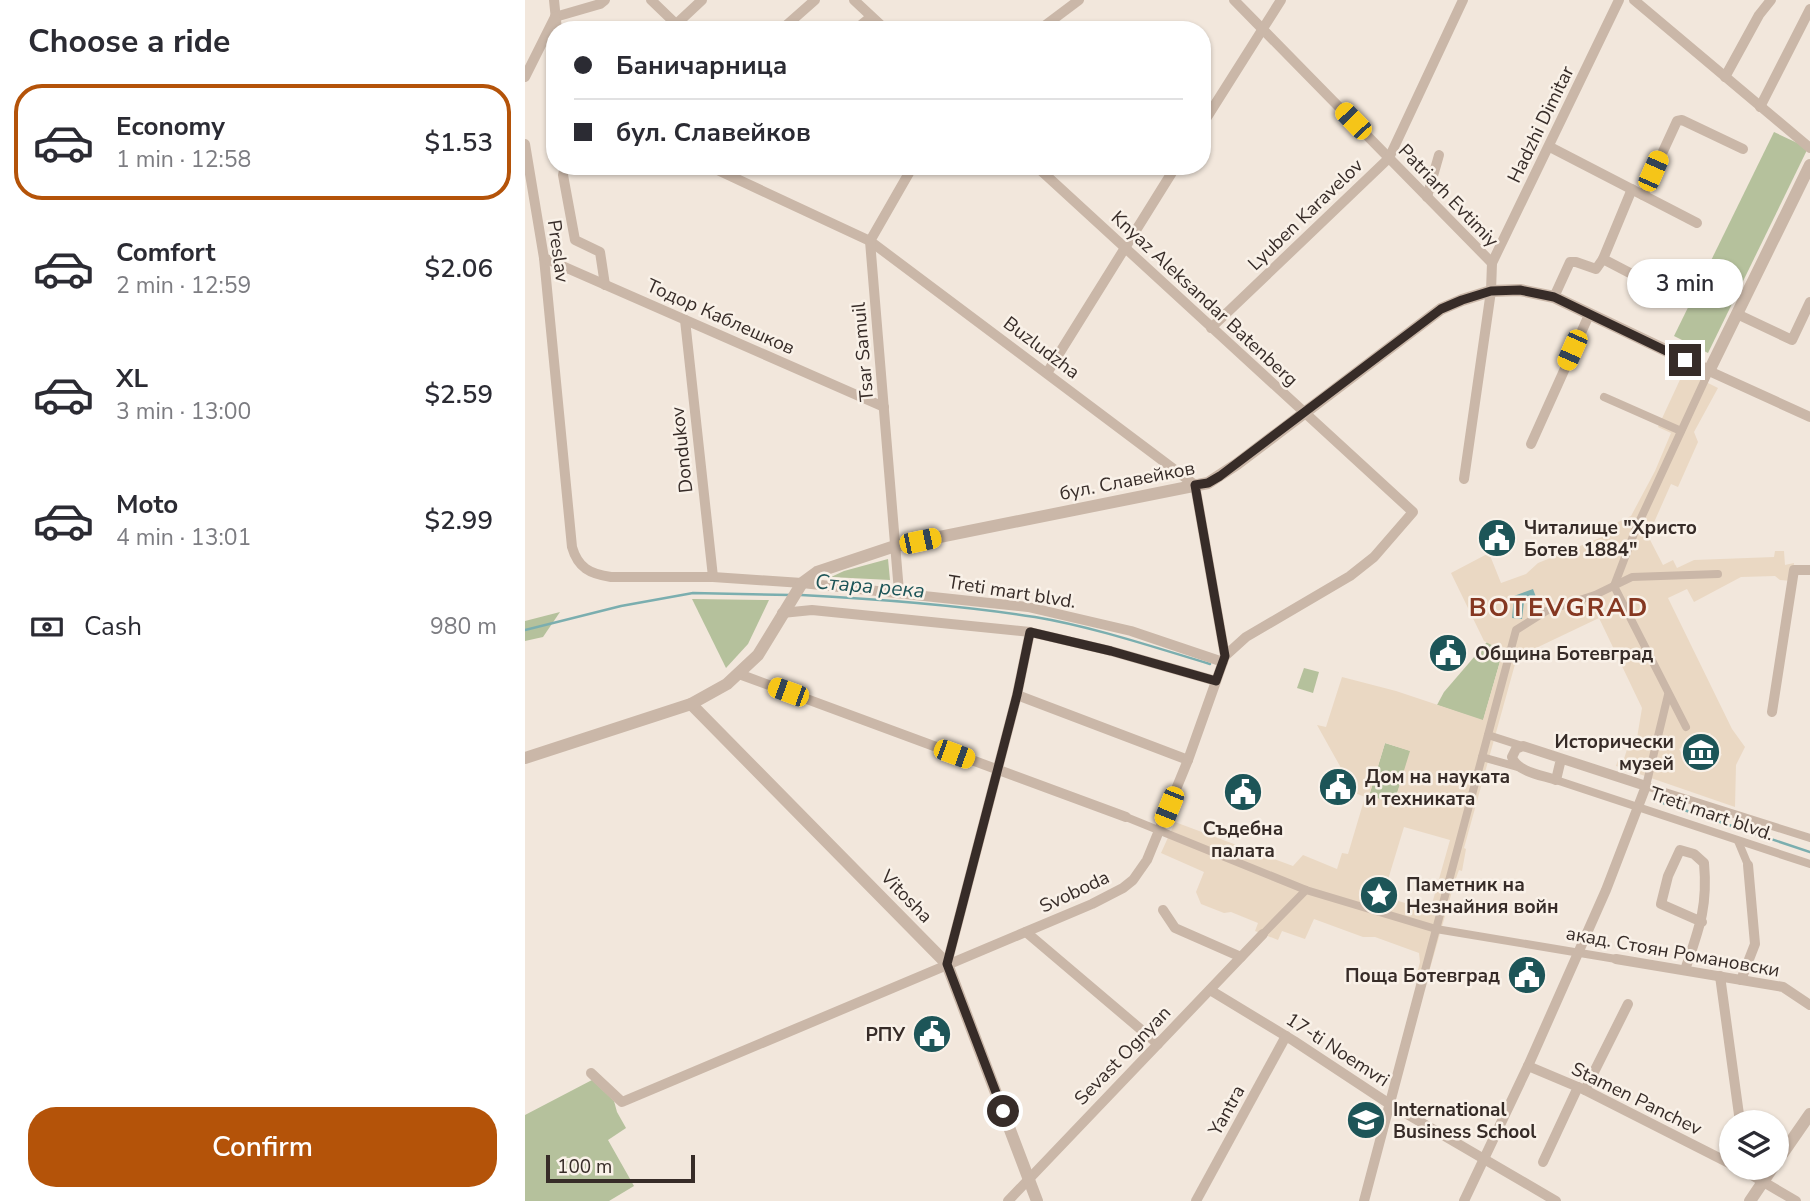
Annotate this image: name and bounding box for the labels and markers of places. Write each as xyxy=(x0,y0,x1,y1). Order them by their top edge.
place label: Читалище "Христо Ботев 1884" xyxy=(1524,515,1697,563)
public building icon: Читалище "Христо Ботев 1884" xyxy=(1476,517,1518,559)
public building icon: Община Ботевград xyxy=(1427,632,1469,674)
place label: Община Ботевград xyxy=(1475,641,1654,667)
place label: Исторически музей xyxy=(1555,729,1674,777)
museum icon: Исторически музей xyxy=(1680,731,1722,773)
place label: Дом на науката и техниката xyxy=(1365,764,1510,812)
public building icon: Дом на науката и техниката xyxy=(1317,766,1359,808)
public building icon: Съдебна палата xyxy=(1222,771,1264,813)
place label: Съдебна палата xyxy=(1203,816,1283,864)
place label: Паметник на Незнайния войн xyxy=(1406,872,1559,920)
place icon: Паметник на Незнайния войн xyxy=(1358,874,1400,916)
public building icon: Поща Ботевград xyxy=(1506,954,1548,996)
place label: Поща Ботевград xyxy=(1345,963,1500,989)
public building icon: РПУ xyxy=(911,1013,953,1055)
place label: РПУ xyxy=(865,1022,905,1048)
place label: International Business School xyxy=(1393,1097,1536,1145)
school or university icon: International Business School xyxy=(1345,1099,1387,1141)

